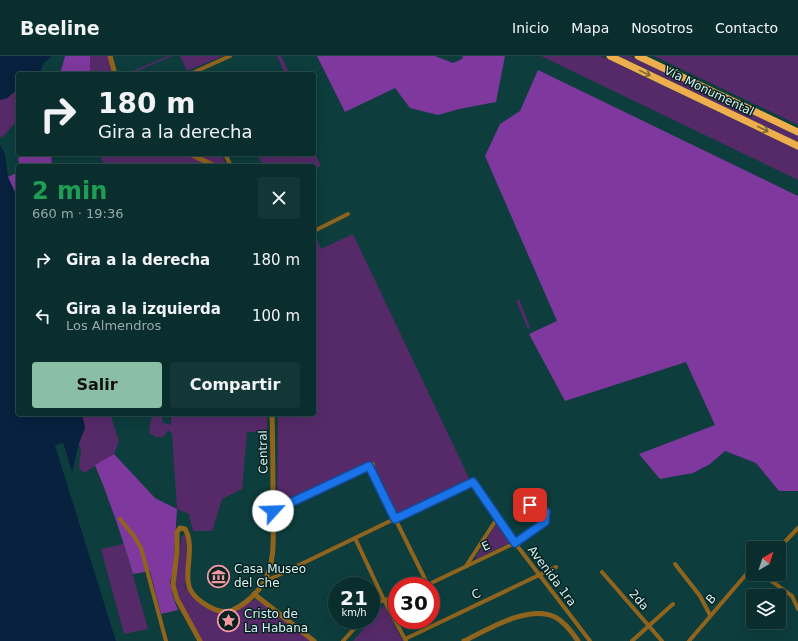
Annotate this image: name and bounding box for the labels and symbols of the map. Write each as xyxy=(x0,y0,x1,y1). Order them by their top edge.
street label: Vía Monumental xyxy=(662,63,756,119)
one-way arrow xyxy=(639,70,651,77)
one-way arrow xyxy=(756,126,768,133)
street label: Central xyxy=(256,430,270,474)
pin xyxy=(513,488,547,522)
position arrow xyxy=(252,490,294,532)
street label: E xyxy=(480,538,492,554)
north arrow xyxy=(746,541,786,581)
street label: Avenida 1ra xyxy=(525,543,579,609)
place label: Casa Museo del Che xyxy=(234,562,306,590)
museum icon: Casa Museo del Che xyxy=(205,563,231,589)
speed limit sign: 30 xyxy=(388,577,440,629)
street label: C xyxy=(469,586,483,602)
street label: 2da xyxy=(626,587,652,613)
street label: B xyxy=(703,591,719,607)
place label: Cristo de La Habana xyxy=(244,607,308,635)
place icon: Cristo de La Habana xyxy=(216,608,242,634)

